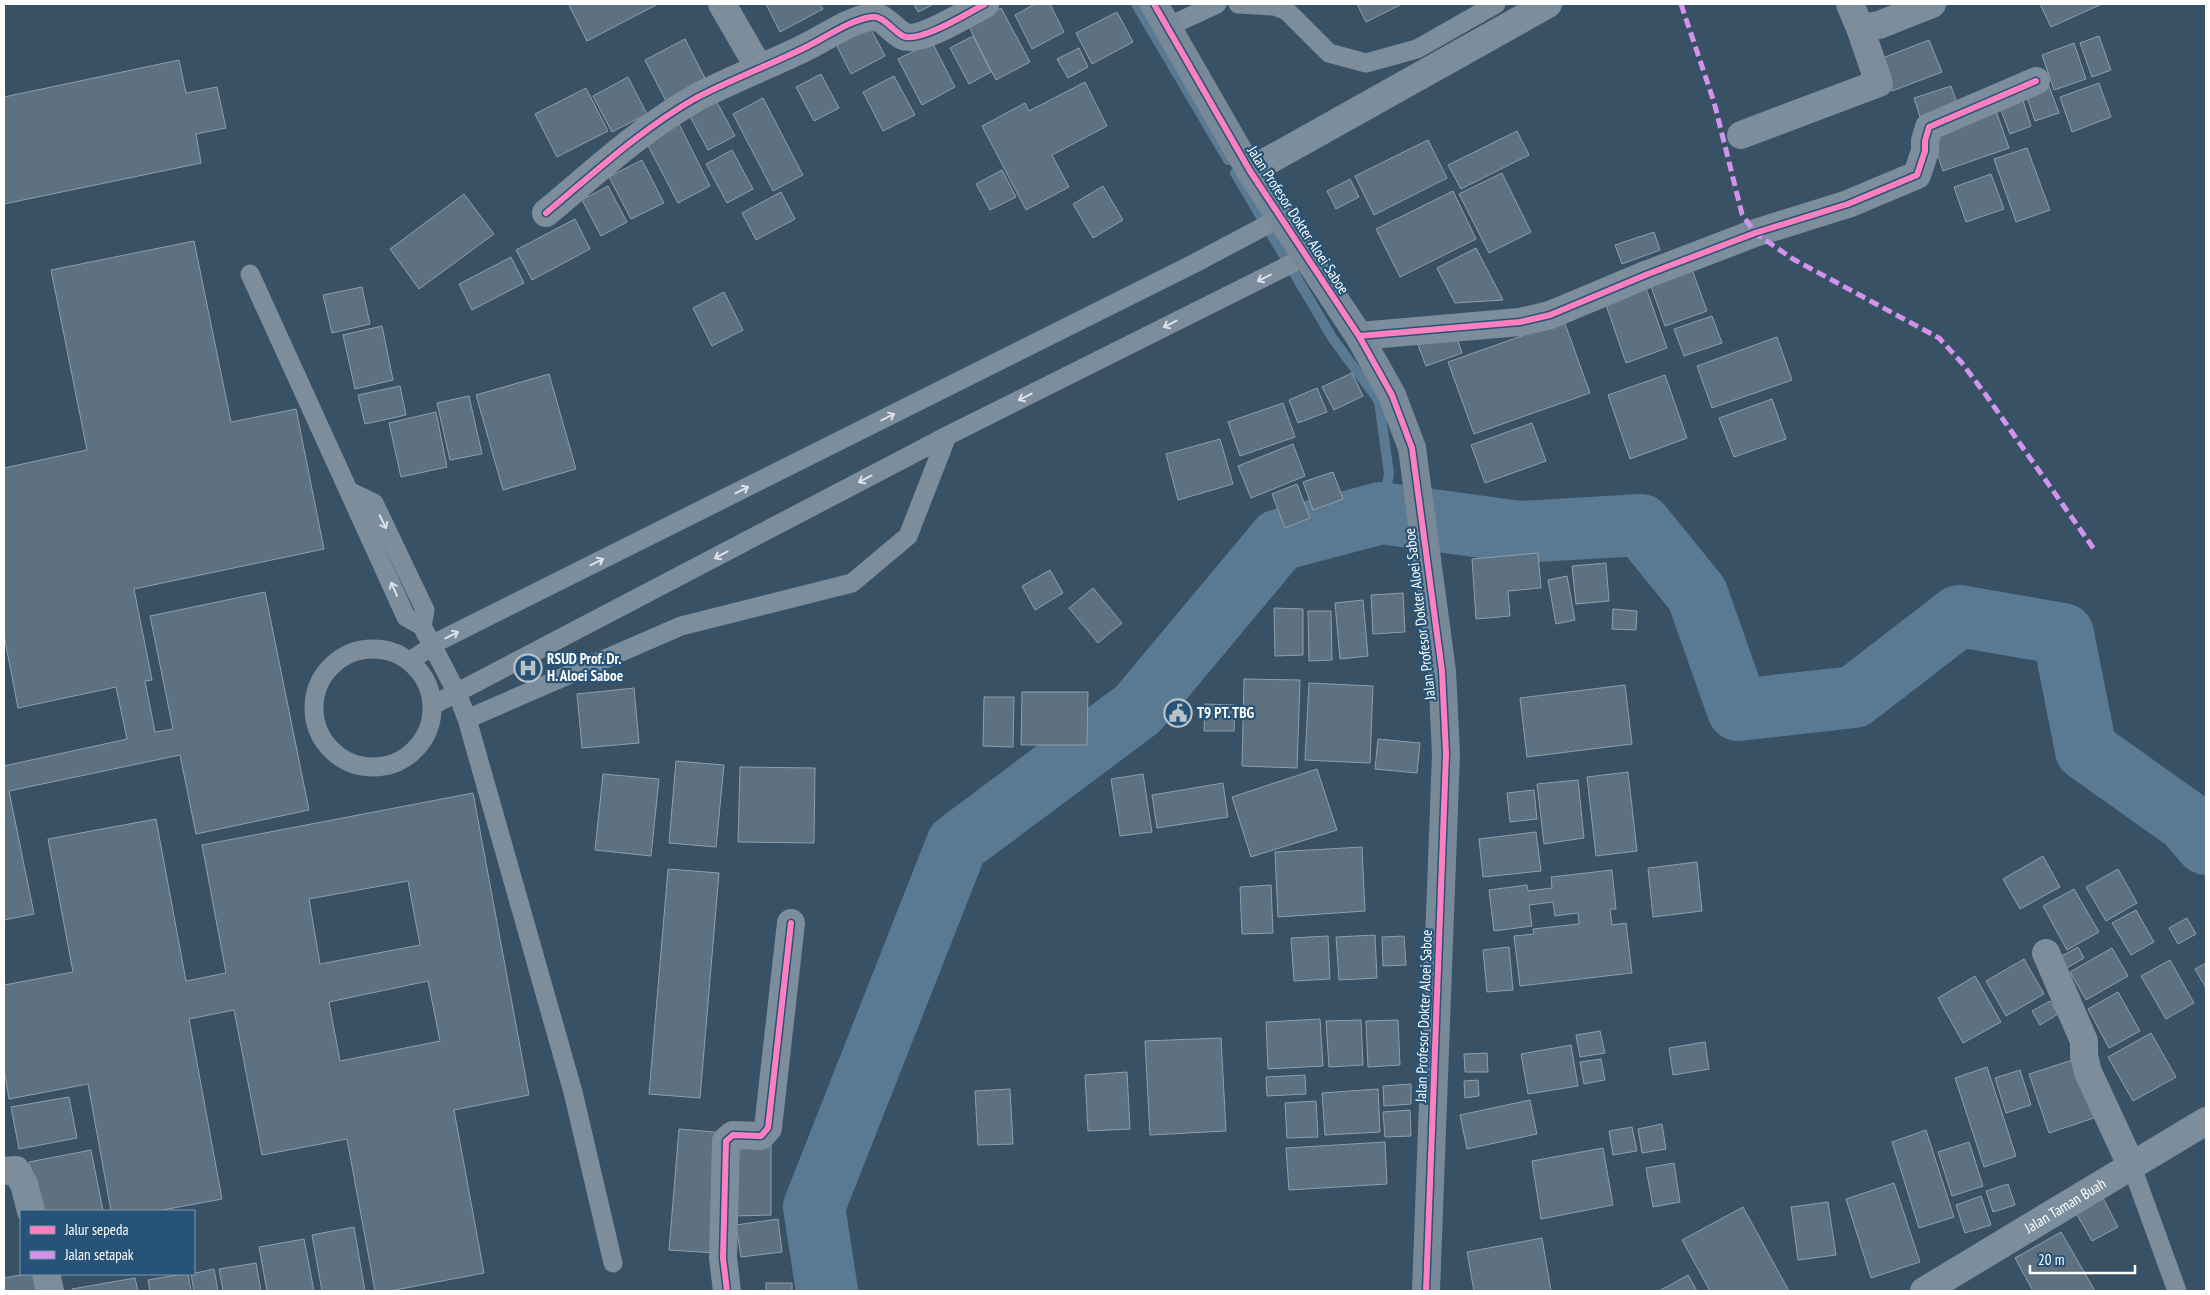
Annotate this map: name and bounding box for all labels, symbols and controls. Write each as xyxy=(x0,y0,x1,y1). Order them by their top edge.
street label: Jalan Profesor Dokter Aloei Saboe xyxy=(1243,141,1354,297)
one-way arrow xyxy=(1257,274,1272,283)
one-way arrow xyxy=(1163,320,1178,330)
one-way arrow xyxy=(1018,393,1033,402)
one-way arrow xyxy=(880,412,895,422)
one-way arrow xyxy=(858,475,873,484)
one-way arrow xyxy=(734,485,749,494)
one-way arrow xyxy=(379,514,388,529)
street label: Jalan Profesor Dokter Aloei Saboe xyxy=(1400,527,1440,702)
one-way arrow xyxy=(714,551,729,560)
one-way arrow xyxy=(589,557,604,566)
one-way arrow xyxy=(388,582,398,597)
one-way arrow xyxy=(444,630,459,640)
place label: RSUD Prof. Dr. H. Aloei Saboe xyxy=(547,649,623,685)
hospital icon: RSUD Prof. Dr. H. Aloei Saboe xyxy=(513,653,543,683)
public building icon: T9 PT. TBG xyxy=(1163,698,1193,728)
place label: T9 PT. TBG xyxy=(1197,703,1254,722)
street label: Jalan Profesor Dokter Aloei Saboe xyxy=(1411,929,1436,1104)
street label: Jalan Taman Buah xyxy=(2020,1174,2109,1238)
legend xyxy=(20,1210,195,1275)
text: Jalur sepeda xyxy=(64,1220,128,1239)
scale bar xyxy=(2030,1242,2135,1274)
text: Jalan setapak xyxy=(64,1245,134,1264)
text: 20 m xyxy=(2038,1250,2064,1269)

